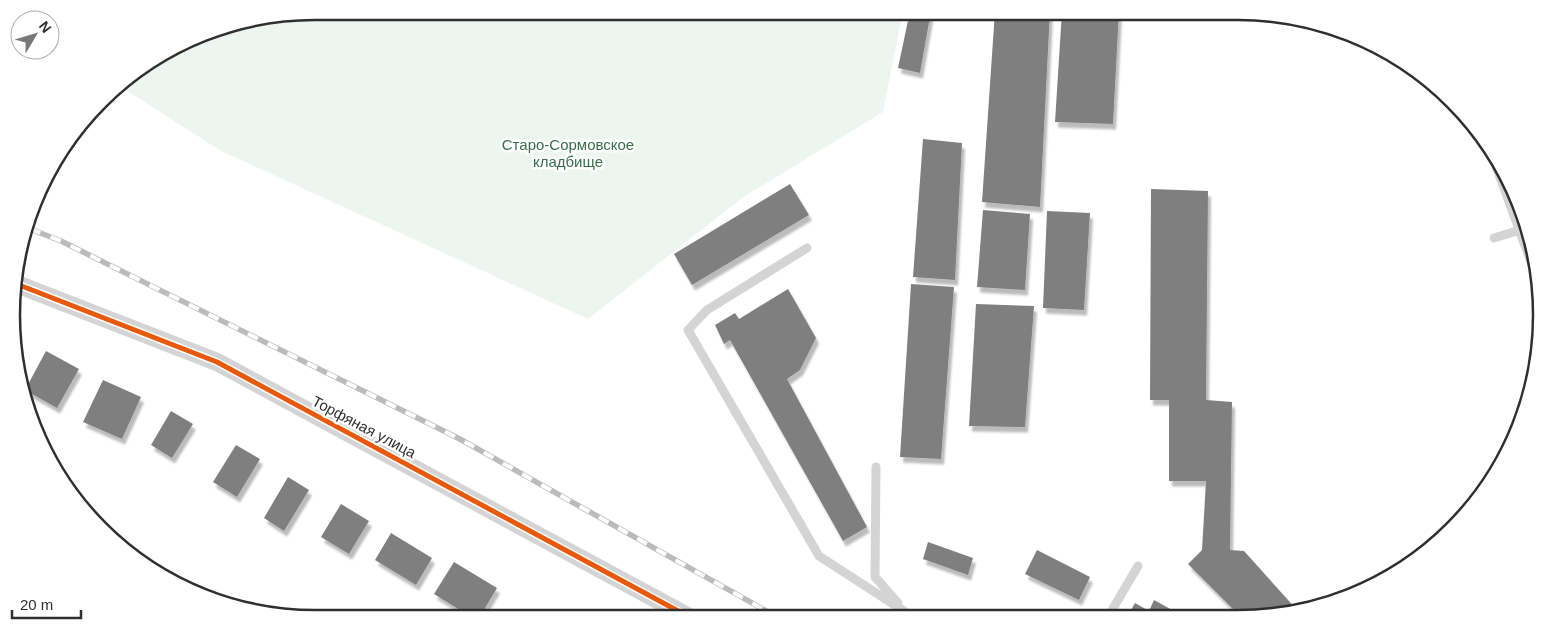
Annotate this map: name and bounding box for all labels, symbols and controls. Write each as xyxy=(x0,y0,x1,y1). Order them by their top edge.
north arrow xyxy=(10,10,60,60)
text: N xyxy=(36,18,55,36)
park label: Старо-Сормовское кладбище xyxy=(502,136,634,170)
street label: Торфяная улица xyxy=(309,392,420,461)
scale bar xyxy=(12,588,81,620)
text: 20 m xyxy=(20,596,53,613)

